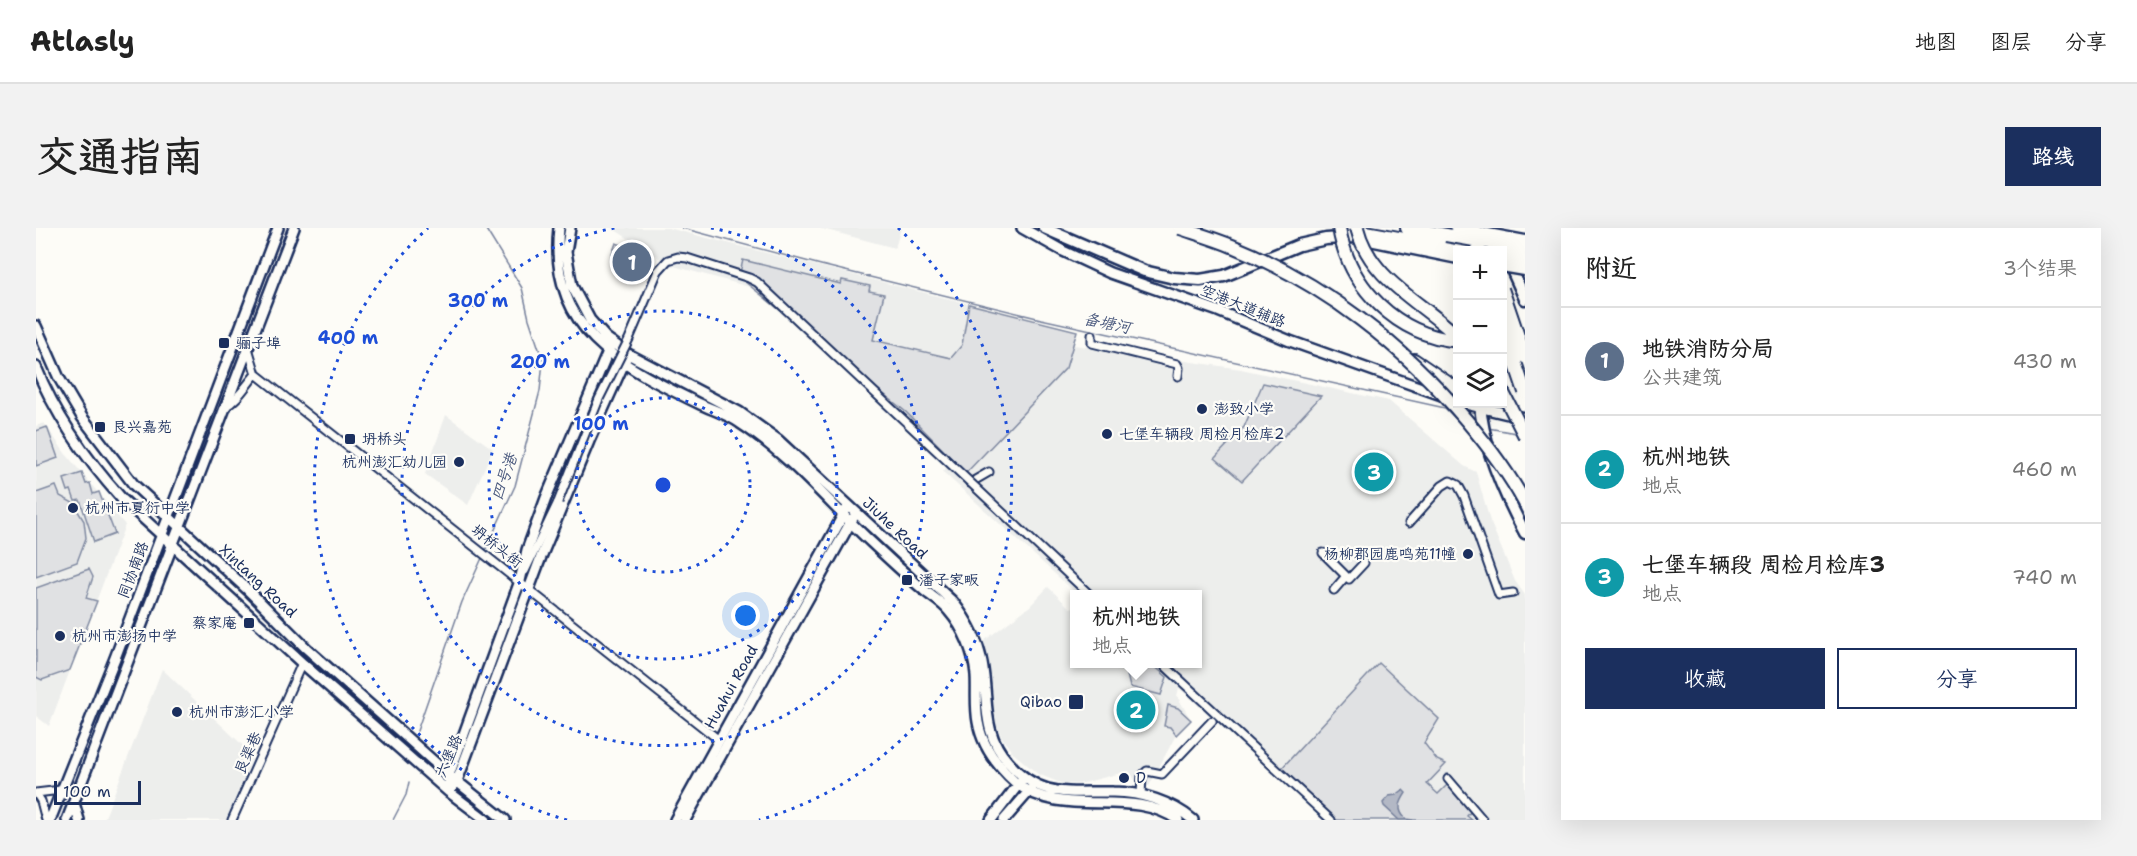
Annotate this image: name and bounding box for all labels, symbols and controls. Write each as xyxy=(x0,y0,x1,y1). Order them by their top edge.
text: Atlasly xyxy=(30,22,135,60)
text: 地图 xyxy=(1915,28,1957,56)
text: 图层 xyxy=(1990,28,2032,56)
text: 分享 xyxy=(2065,28,2107,56)
button: 路线 xyxy=(2005,127,2101,186)
text: 交通指南 xyxy=(36,128,204,184)
pin: 1 xyxy=(612,240,652,285)
map controls xyxy=(1453,246,1507,408)
button: + xyxy=(1453,246,1507,300)
text: 附近 xyxy=(1585,250,1637,285)
text: 3个结果 xyxy=(2003,255,2077,281)
street label: 空港大道辅路 xyxy=(1198,280,1288,332)
text: 300 m xyxy=(448,289,509,313)
button: − xyxy=(1453,300,1507,354)
water label: 备塘河 xyxy=(1081,308,1136,339)
text: 400 m xyxy=(318,326,379,350)
place label: 骊子埠 xyxy=(236,333,281,353)
text: 地铁消防分局 xyxy=(1642,334,1774,363)
marker: 骊子埠 xyxy=(217,336,231,350)
text: 1 xyxy=(1600,348,1609,374)
text: 430 m xyxy=(2013,348,2077,374)
text: 200 m xyxy=(510,350,571,374)
button: layers xyxy=(1453,354,1507,408)
text: 公共建筑 xyxy=(1642,364,1722,390)
place label: 澎致小学 xyxy=(1214,399,1274,419)
marker: 澎致小学 xyxy=(1195,402,1209,416)
text: 100 m xyxy=(573,412,629,436)
place label: 艮兴嘉苑 xyxy=(112,417,172,437)
marker: 艮兴嘉苑 xyxy=(93,420,107,434)
place label: 七堡车辆段 周检月检库2 xyxy=(1119,424,1285,444)
marker: 七堡车辆段 周检月检库2 xyxy=(1100,427,1114,441)
place label: 坍桥头 xyxy=(362,429,407,449)
marker: 坍桥头 xyxy=(343,432,357,446)
text: 杭州地铁 xyxy=(1642,442,1730,471)
water label: 四号港 xyxy=(486,449,522,503)
pin: 3 xyxy=(1354,450,1394,494)
place label: 杭州澎汇幼儿园 xyxy=(342,452,447,472)
marker: 杭州澎汇幼儿园 xyxy=(452,455,466,469)
text: 2 xyxy=(1598,456,1612,482)
text: 460 m xyxy=(2012,456,2077,482)
text: 地点 xyxy=(1642,472,1682,498)
centre of rings xyxy=(653,475,673,495)
street label: Jiuhe Road xyxy=(858,493,932,564)
place label: 杭州市夏衍中学 xyxy=(85,498,190,518)
marker: 杭州市夏衍中学 xyxy=(66,501,80,515)
street label: 坍桥头街 xyxy=(467,520,527,572)
street label: 同协南路 xyxy=(113,538,153,602)
street label: Xintang Road xyxy=(215,540,301,622)
place label: 杨柳郡园鹿鸣苑11幢 xyxy=(1324,544,1456,564)
marker: 杨柳郡园鹿鸣苑11幢 xyxy=(1461,547,1475,561)
text: 七堡车辆段 周检月检库3 xyxy=(1642,550,1885,579)
text: 3 xyxy=(1598,564,1612,590)
text: 740 m xyxy=(2012,564,2077,590)
place label: 潘子家畈 xyxy=(919,570,979,590)
marker: 潘子家畈 xyxy=(900,573,914,587)
text: 地点 xyxy=(1642,580,1682,606)
popup xyxy=(1070,590,1202,668)
your location xyxy=(731,601,760,630)
text: 杭州地铁 xyxy=(1092,602,1180,631)
place label: 蔡家庵 xyxy=(192,613,237,633)
marker: 蔡家庵 xyxy=(242,616,256,630)
place label: 杭州市澎扬中学 xyxy=(72,626,177,646)
marker: 杭州市澎扬中学 xyxy=(53,629,67,643)
text: 地点 xyxy=(1092,632,1132,658)
street label: Huahui Road xyxy=(700,641,763,733)
button: 收藏 xyxy=(1585,648,1825,709)
button: 分享 xyxy=(1837,648,2077,709)
pin: 2 xyxy=(1116,688,1156,732)
place label: Qibao xyxy=(1020,692,1062,712)
marker: Qibao xyxy=(1067,693,1085,711)
place label: 杭州市澎汇小学 xyxy=(189,702,294,722)
marker: 杭州市澎汇小学 xyxy=(170,705,184,719)
street label: 艮渠巷 xyxy=(230,728,266,778)
street label: 六堡路 xyxy=(431,731,467,781)
place label: D xyxy=(1136,768,1146,788)
marker: D xyxy=(1117,771,1131,785)
scale bar xyxy=(54,778,141,806)
text: 100 m xyxy=(63,781,111,802)

